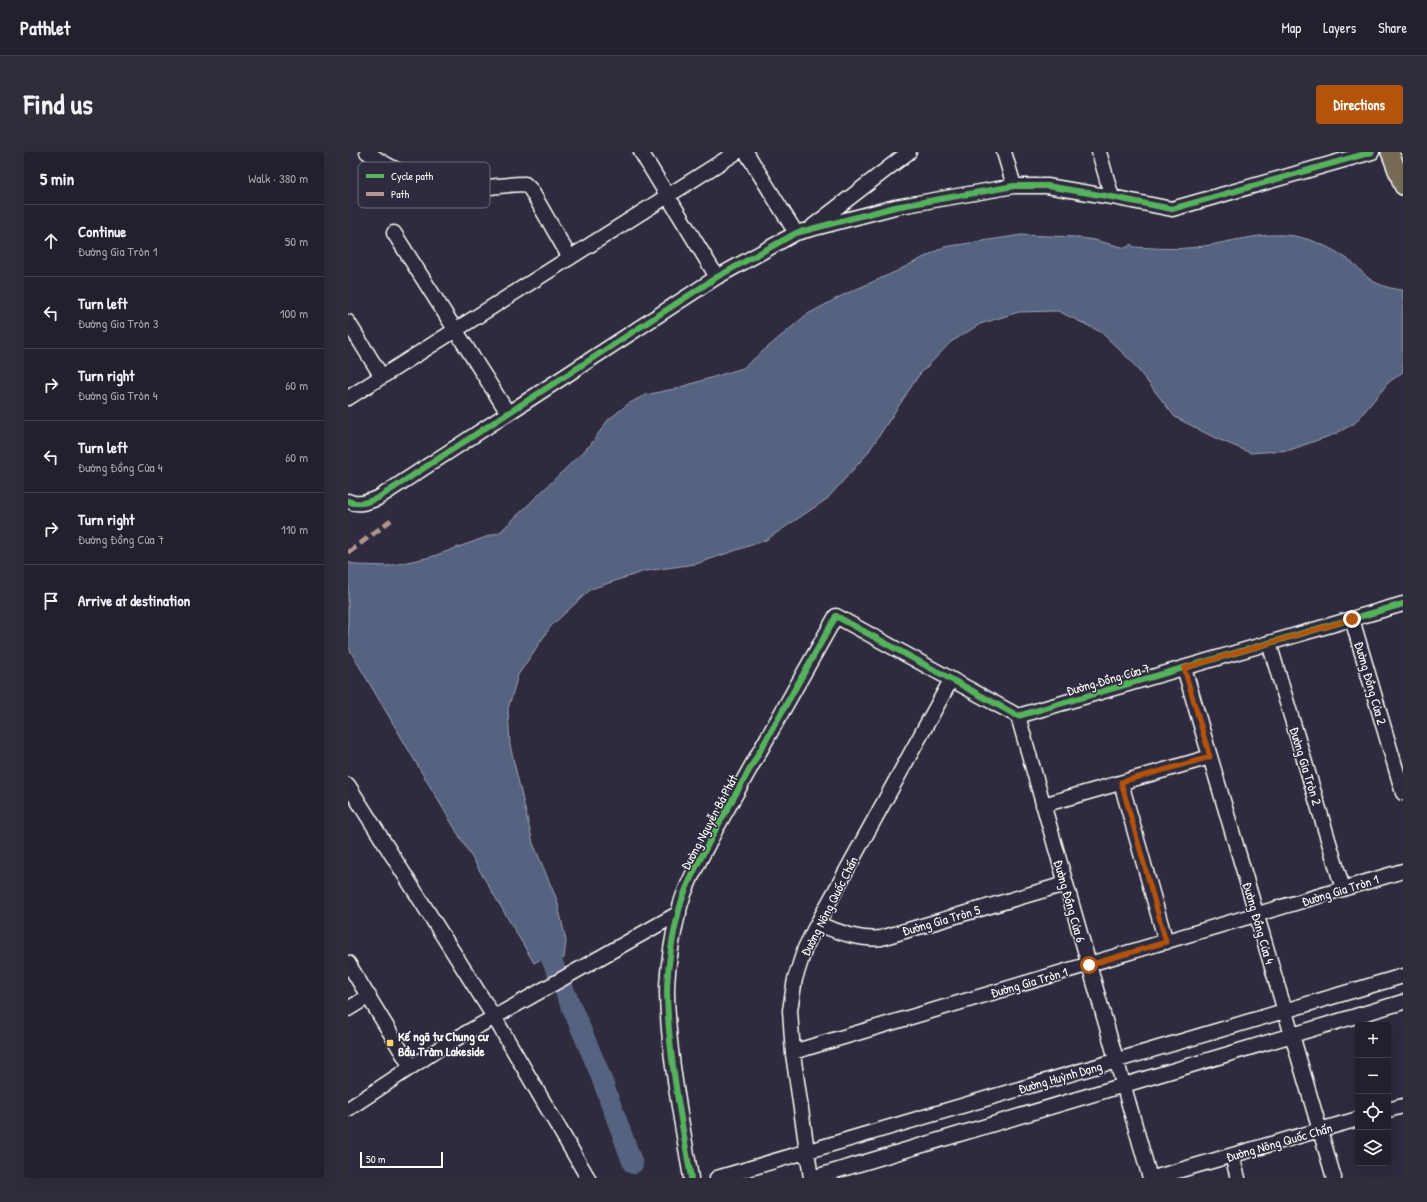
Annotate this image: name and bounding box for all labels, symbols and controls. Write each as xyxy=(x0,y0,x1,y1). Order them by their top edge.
text: Pathlet xyxy=(20,15,70,41)
text: Map xyxy=(1281,18,1301,37)
text: Layers xyxy=(1323,18,1356,37)
text: Share xyxy=(1378,18,1407,37)
text: Find us xyxy=(24,85,93,123)
button: Directions xyxy=(1316,85,1403,124)
legend xyxy=(358,162,490,208)
text: 5 min xyxy=(40,167,74,190)
text: Walk · 380 m xyxy=(248,169,308,187)
text: Cycle path xyxy=(391,169,434,183)
text: Path xyxy=(391,187,409,201)
text: Continue xyxy=(78,221,126,242)
icon: ahead xyxy=(40,230,62,252)
text: 50 m xyxy=(285,232,308,250)
text: Đường Gia Tròn 1 xyxy=(78,242,157,260)
text: Turn left xyxy=(78,293,128,314)
icon: left xyxy=(40,302,62,324)
text: 100 m xyxy=(280,304,308,322)
text: Đường Gia Tròn 3 xyxy=(78,314,159,332)
text: Turn right xyxy=(78,365,134,386)
icon: right xyxy=(40,374,62,396)
text: 60 m xyxy=(285,376,308,394)
text: Đường Gia Tròn 4 xyxy=(78,386,158,404)
text: Turn left xyxy=(78,437,128,458)
icon: left xyxy=(40,446,62,468)
text: 60 m xyxy=(285,448,308,466)
text: Đường Đồng Cửa 4 xyxy=(78,458,163,476)
text: Turn right xyxy=(78,509,134,530)
icon: right xyxy=(40,518,62,540)
text: 110 m xyxy=(281,520,308,538)
text: Đường Đồng Cửa 7 xyxy=(78,530,164,548)
icon: arrive xyxy=(40,590,62,612)
text: Arrive at destination xyxy=(78,590,190,611)
route end xyxy=(1343,610,1361,628)
street label: Đường Đồng Cửa 2 xyxy=(1351,639,1391,727)
street label: Đường Đồng Cửa 7 xyxy=(1064,658,1152,700)
street label: Đường Gia Tròn 2 xyxy=(1286,725,1326,807)
street label: Đường Nguyễn Bá Phát xyxy=(676,771,742,873)
street label: Đường Nông Quốc Chấn xyxy=(796,853,862,959)
street label: Đường Đồng Cửa 6 xyxy=(1050,858,1090,944)
street label: Đường Gia Tròn 1 xyxy=(1299,870,1381,910)
street label: Đường Đồng Cửa 4 xyxy=(1239,880,1279,966)
street label: Đường Gia Tròn 5 xyxy=(900,900,982,940)
route start xyxy=(1080,956,1098,974)
street label: Đường Gia Tròn 1 xyxy=(988,962,1070,1002)
map controls xyxy=(1355,1022,1391,1166)
button: + xyxy=(1355,1022,1391,1058)
place label: Kế ngã tư Chung cư Bầu Tràm Lakeside xyxy=(398,1027,490,1060)
marker: Kế ngã tư Chung cư Bầu Tràm Lakeside xyxy=(385,1038,395,1048)
street label: Đường Huỳnh Dạng xyxy=(1016,1056,1104,1098)
button: − xyxy=(1355,1058,1391,1094)
button: locate xyxy=(1355,1094,1391,1130)
street label: Đường Nông Quốc Chấn xyxy=(1224,1118,1334,1166)
button: layers xyxy=(1355,1130,1391,1166)
scale bar xyxy=(360,1150,443,1169)
text: 50 m xyxy=(366,1152,386,1166)

